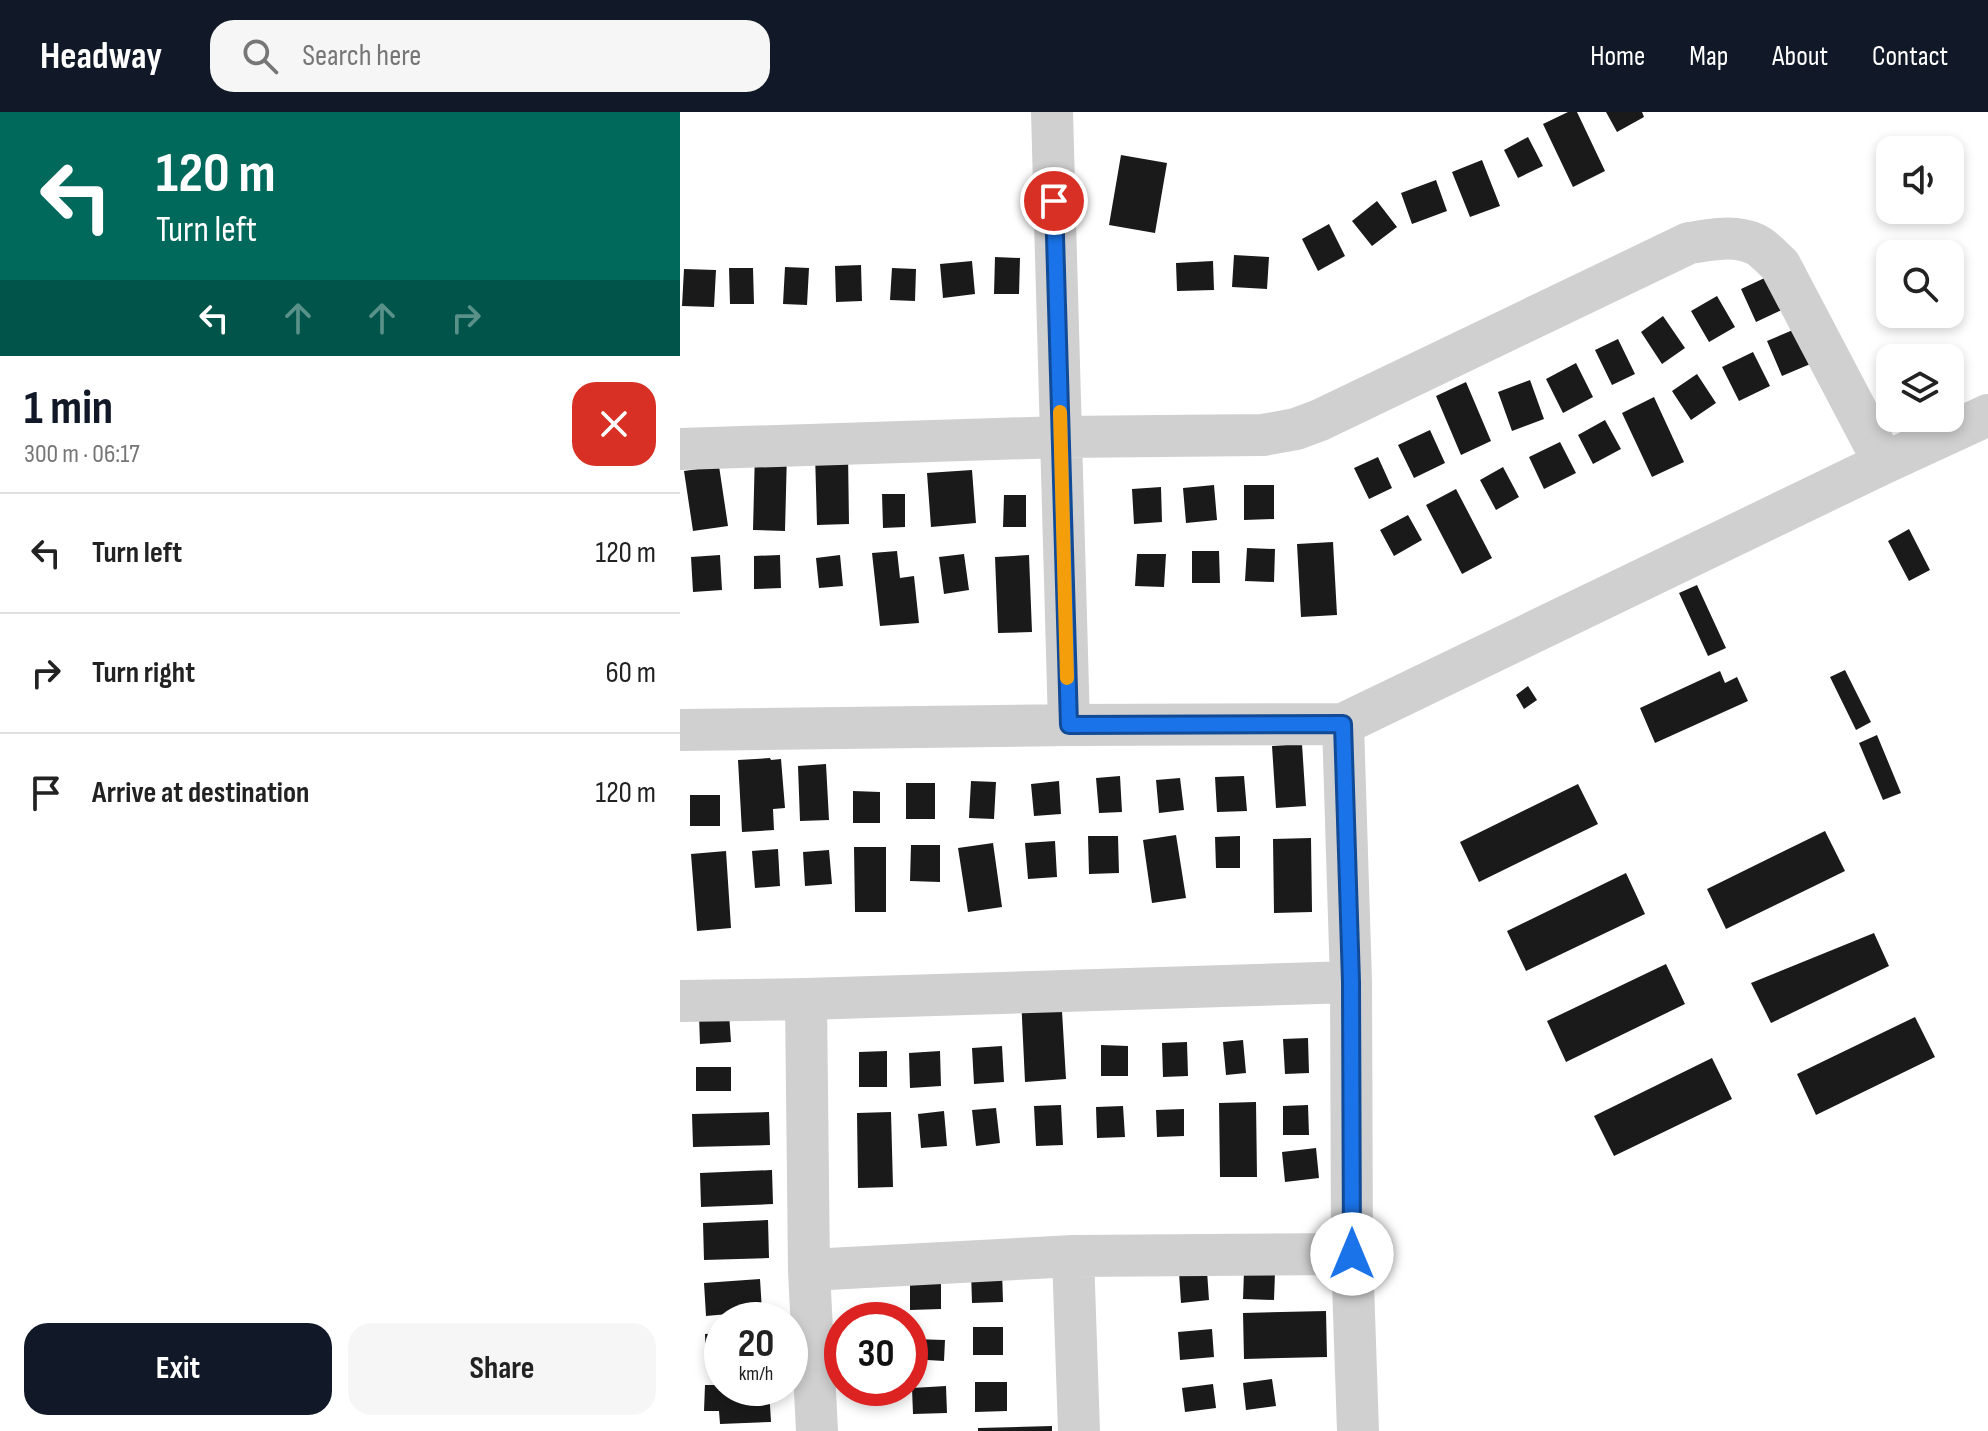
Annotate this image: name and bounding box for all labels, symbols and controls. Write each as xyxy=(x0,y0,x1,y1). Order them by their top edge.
search box xyxy=(210,20,770,92)
text: Headway xyxy=(40,34,162,79)
icon: search xyxy=(238,34,282,78)
text: Search here xyxy=(302,38,421,74)
text: Home xyxy=(1590,40,1645,73)
text: Map xyxy=(1689,40,1728,73)
text: About xyxy=(1772,40,1828,73)
text: Contact xyxy=(1872,40,1948,73)
map controls xyxy=(1876,136,1964,432)
button: sound xyxy=(1876,136,1964,224)
text: 120 m xyxy=(156,141,276,208)
icon: left xyxy=(24,144,128,248)
pin xyxy=(1020,167,1088,235)
icon: arrive xyxy=(1032,179,1076,223)
text: Turn left xyxy=(156,209,257,252)
button: search xyxy=(1876,240,1964,328)
icon: left xyxy=(192,296,236,340)
icon: ahead xyxy=(276,296,320,340)
icon: ahead xyxy=(360,296,404,340)
icon: right xyxy=(444,296,488,340)
button: layers xyxy=(1876,344,1964,432)
text: 1 min xyxy=(24,380,113,437)
button: close xyxy=(572,382,656,466)
text: 300 m · 06:17 xyxy=(24,439,140,470)
icon: left xyxy=(24,531,68,575)
text: Turn left xyxy=(92,535,182,571)
text: 120 m xyxy=(595,535,656,571)
icon: right xyxy=(24,651,68,695)
text: Turn right xyxy=(92,655,195,691)
text: 60 m xyxy=(605,655,656,691)
icon: arrive xyxy=(24,771,68,815)
text: Arrive at destination xyxy=(92,775,309,811)
text: 120 m xyxy=(595,775,656,811)
position arrow xyxy=(1310,1212,1394,1296)
speed limit sign: 30 xyxy=(824,1302,928,1406)
text: 20 xyxy=(738,1320,774,1368)
button: Exit xyxy=(24,1323,332,1415)
button: Share xyxy=(348,1323,656,1415)
text: km/h xyxy=(739,1362,773,1386)

